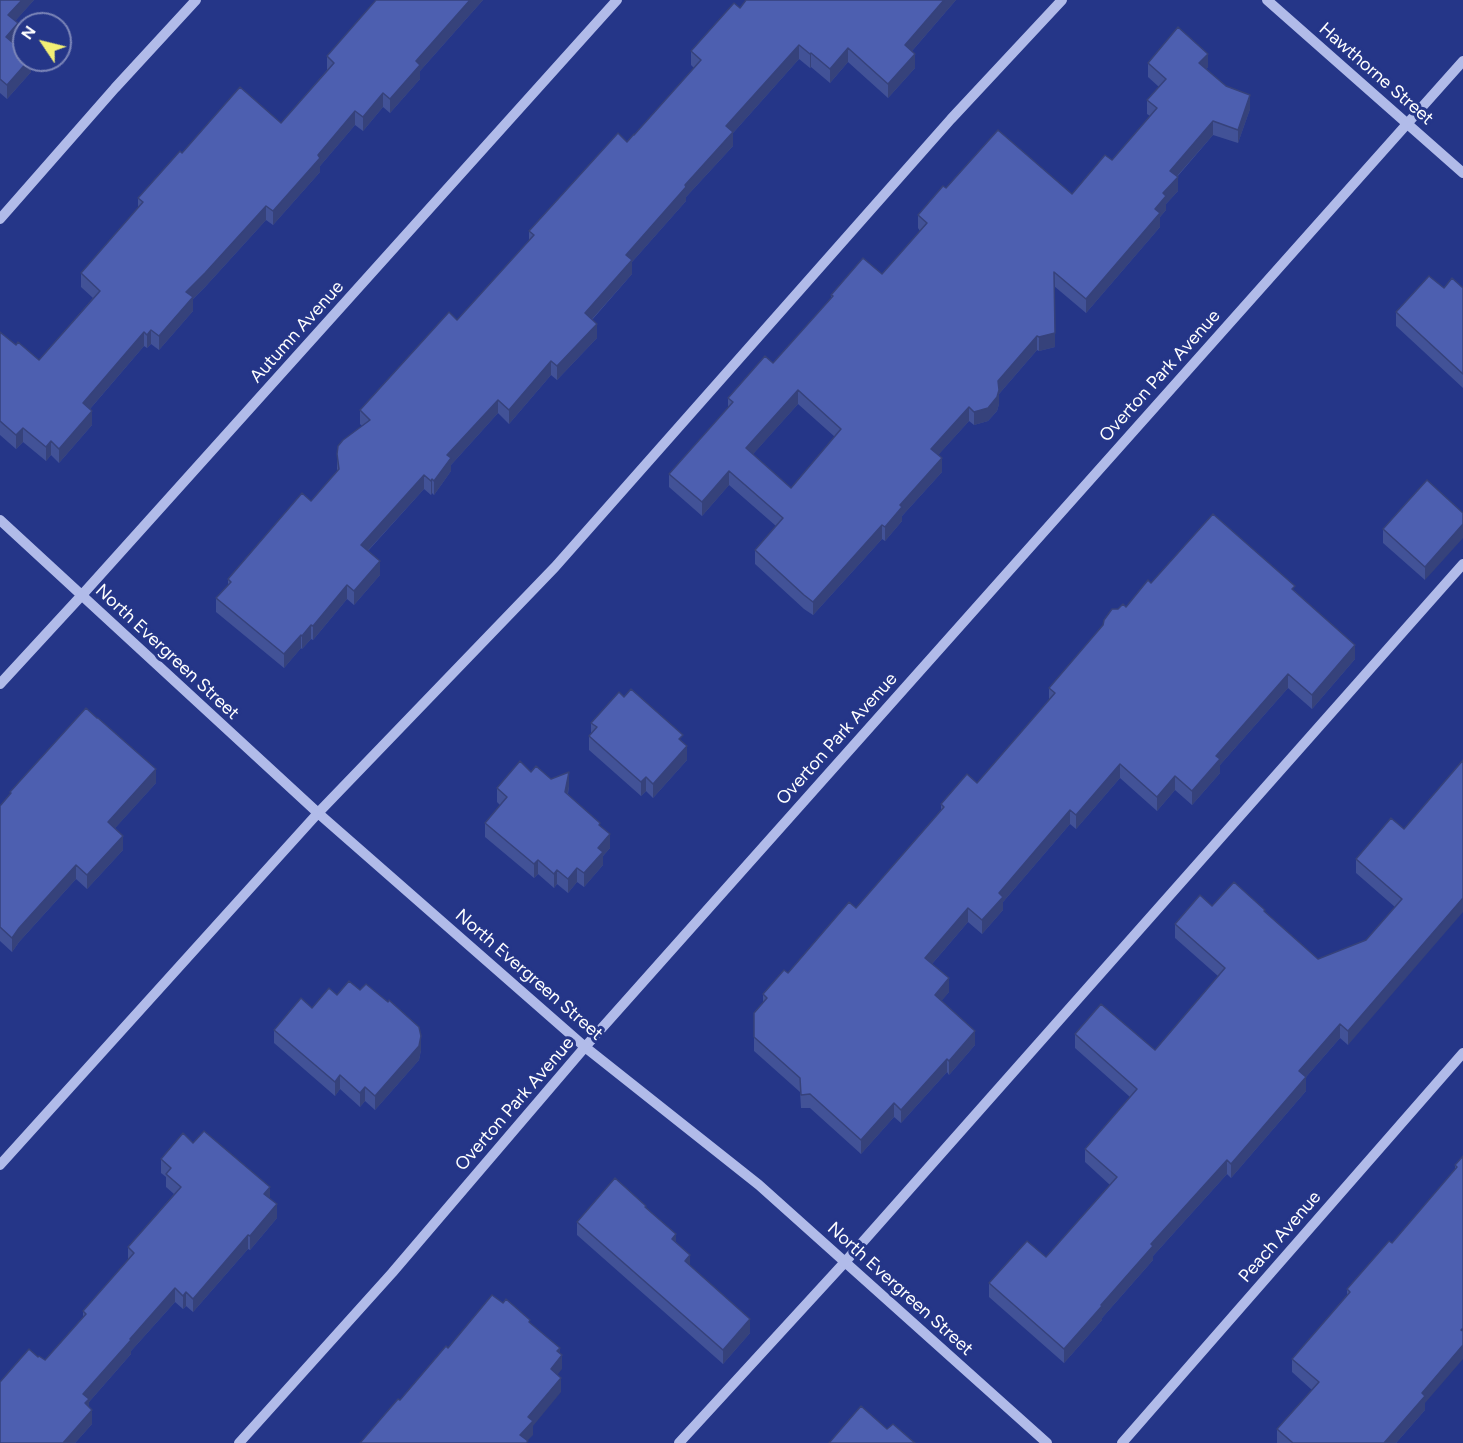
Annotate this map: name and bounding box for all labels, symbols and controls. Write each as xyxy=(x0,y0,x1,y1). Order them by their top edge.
north arrow xyxy=(12,12,72,72)
street label: Hawthorne Street xyxy=(1314,18,1438,130)
text: N xyxy=(17,22,40,43)
street label: Autumn Avenue xyxy=(246,277,348,387)
street label: Overton Park Avenue xyxy=(1095,306,1225,446)
street label: North Evergreen Street xyxy=(91,580,243,724)
street label: Overton Park Avenue xyxy=(772,669,902,809)
street label: North Evergreen Street xyxy=(451,905,607,1045)
street label: Overton Park Avenue xyxy=(451,1033,579,1175)
street label: Peach Avenue xyxy=(1234,1187,1326,1287)
street label: North Evergreen Street xyxy=(823,1218,977,1360)

